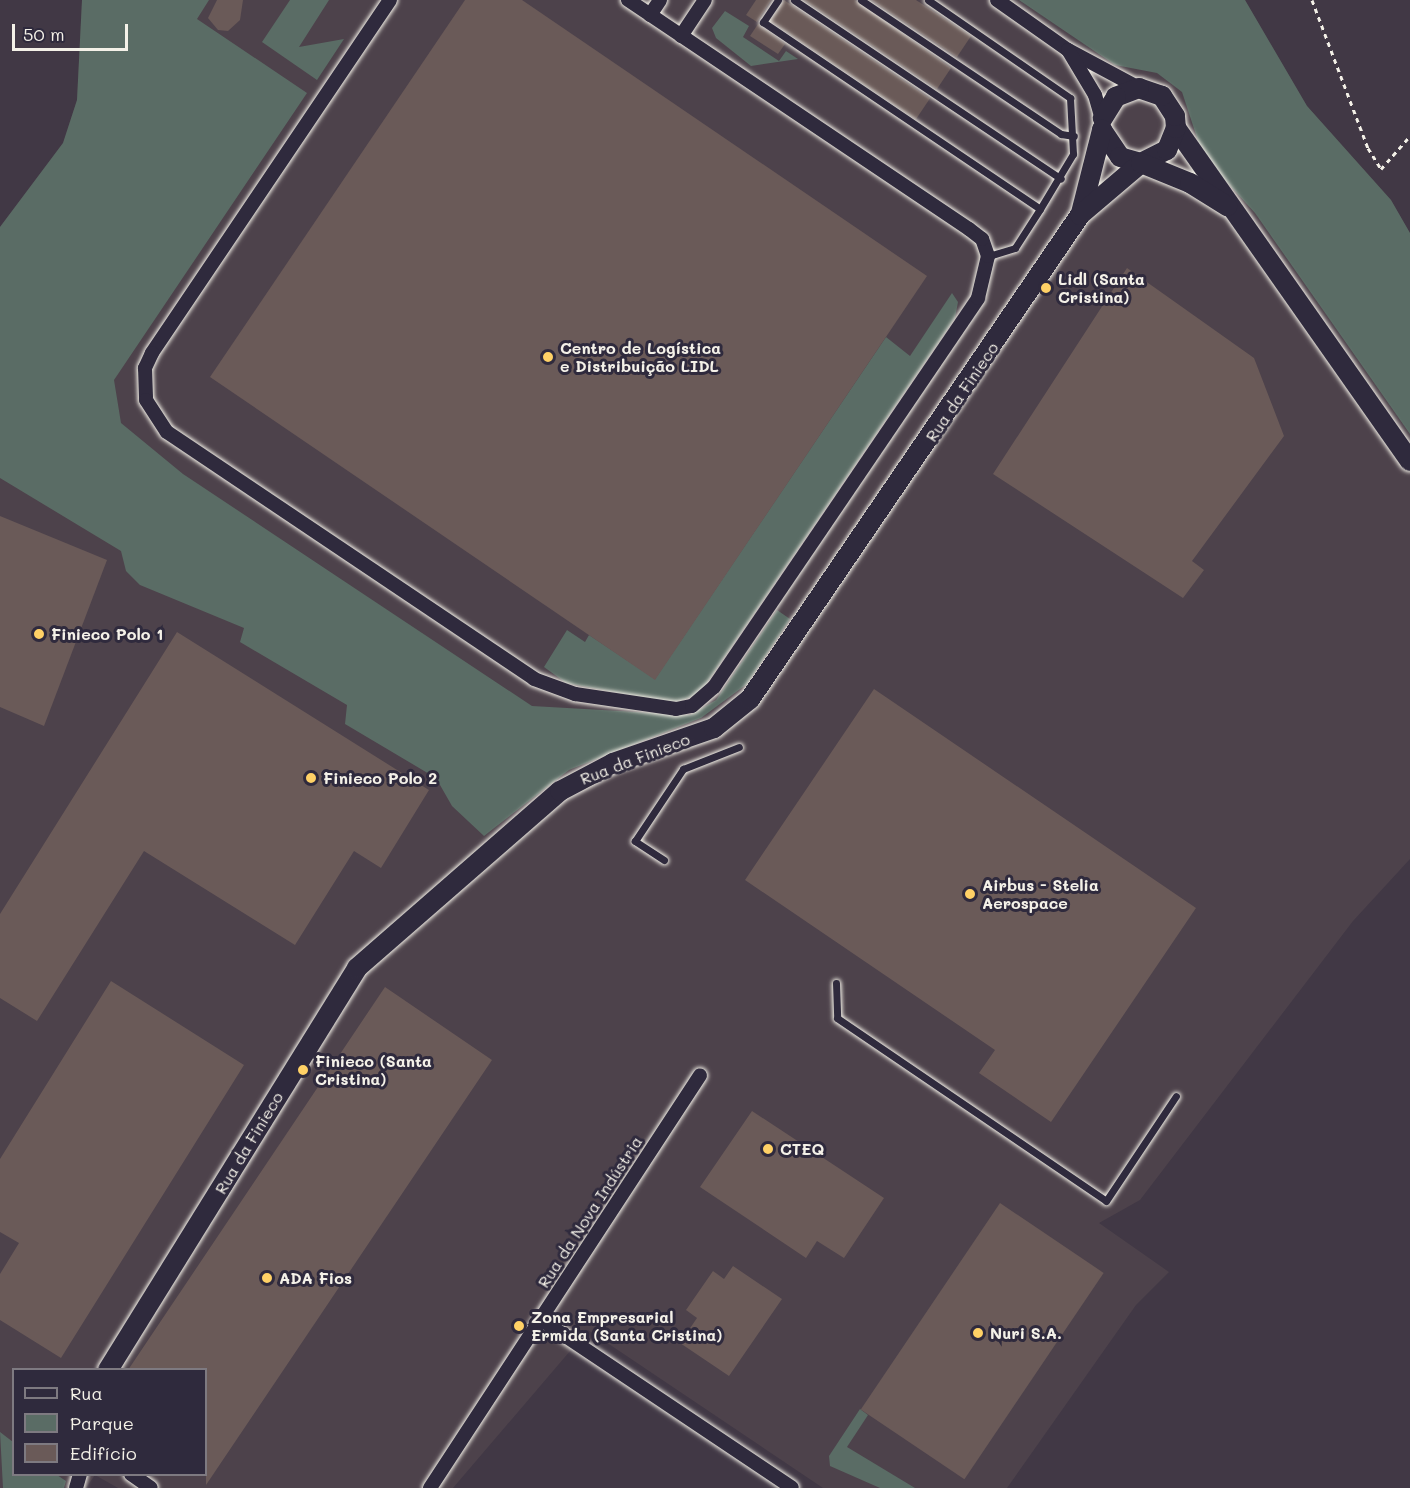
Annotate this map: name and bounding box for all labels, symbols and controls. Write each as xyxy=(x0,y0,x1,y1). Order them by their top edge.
scale bar xyxy=(15,12,130,50)
text: 50 m xyxy=(23,22,65,46)
place label: Lidl (Santa Cristina) xyxy=(1058,269,1145,307)
marker: Lidl (Santa Cristina) xyxy=(1039,281,1053,295)
place label: Centro de Logística e Distribuição LIDL xyxy=(560,338,721,376)
street label: Rua da Finieco xyxy=(922,339,1002,445)
marker: Centro de Logística e Distribuição LIDL xyxy=(541,350,555,364)
place label: Finieco Polo 1 xyxy=(51,624,163,644)
marker: Finieco Polo 1 xyxy=(32,627,46,641)
street label: Rua da Finieco xyxy=(578,729,692,789)
place label: Finieco Polo 2 xyxy=(323,768,437,788)
marker: Finieco Polo 2 xyxy=(304,771,318,785)
place label: Airbus - Stelia Aerospace xyxy=(982,875,1099,913)
marker: Airbus - Stelia Aerospace xyxy=(963,887,977,901)
place label: Finieco (Santa Cristina) xyxy=(315,1051,432,1089)
marker: Finieco (Santa Cristina) xyxy=(296,1063,310,1077)
street label: Rua da Finieco xyxy=(211,1088,287,1198)
street label: Rua da Nova Indústria xyxy=(534,1133,646,1291)
place label: CTEQ xyxy=(780,1139,824,1159)
marker: CTEQ xyxy=(761,1142,775,1156)
place label: ADA Fios xyxy=(279,1268,352,1288)
marker: ADA Fios xyxy=(260,1271,274,1285)
place label: Zona Empresarial Ermida (Santa Cristina) xyxy=(531,1307,722,1345)
marker: Zona Empresarial Ermida (Santa Cristina) xyxy=(512,1319,526,1333)
place label: Nuri S.A. xyxy=(990,1323,1062,1343)
marker: Nuri S.A. xyxy=(971,1326,985,1340)
legend xyxy=(12,1368,207,1476)
text: Rua xyxy=(70,1381,103,1405)
text: Parque xyxy=(70,1411,134,1435)
text: Edifício xyxy=(70,1441,137,1465)

